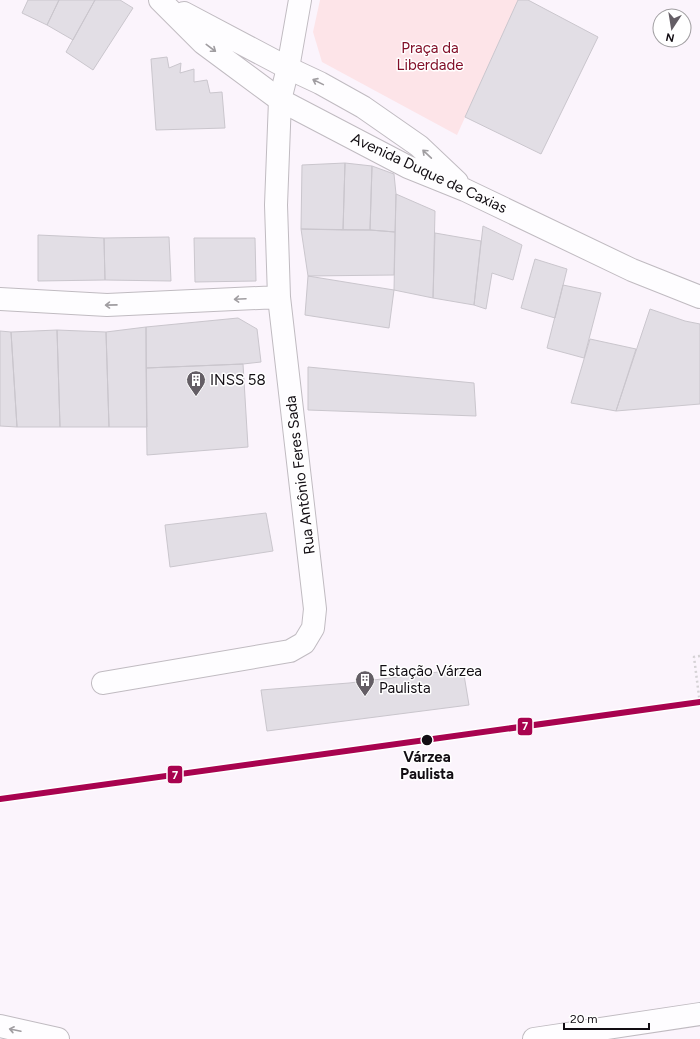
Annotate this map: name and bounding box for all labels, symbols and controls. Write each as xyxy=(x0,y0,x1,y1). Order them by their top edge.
north arrow xyxy=(652,8,692,48)
text: N xyxy=(665,30,676,45)
park label: Praça da Liberdade xyxy=(397,39,463,74)
one-way arrow xyxy=(205,44,216,52)
one-way arrow xyxy=(313,78,325,86)
street label: Avenida Duque de Caxias xyxy=(348,129,510,217)
one-way arrow xyxy=(422,149,432,158)
one-way arrow xyxy=(234,295,247,303)
one-way arrow xyxy=(105,301,118,308)
building icon: INSS 58 xyxy=(185,369,207,397)
place label: INSS 58 xyxy=(210,371,266,389)
street label: Rua Antônio Feres Sada xyxy=(281,395,319,555)
place label: Estação Várzea Paulista xyxy=(379,662,482,697)
building icon: Estação Várzea Paulista xyxy=(354,669,376,697)
line badge: 7 xyxy=(517,717,533,736)
text: 7 xyxy=(522,720,528,733)
marker: Várzea Paulista xyxy=(420,733,434,747)
place label: Várzea Paulista xyxy=(400,748,454,783)
line badge: 7 xyxy=(167,765,183,784)
text: 7 xyxy=(172,769,178,782)
scale bar xyxy=(564,1005,649,1031)
text: 20 m xyxy=(570,1012,598,1026)
one-way arrow xyxy=(9,1025,22,1033)

